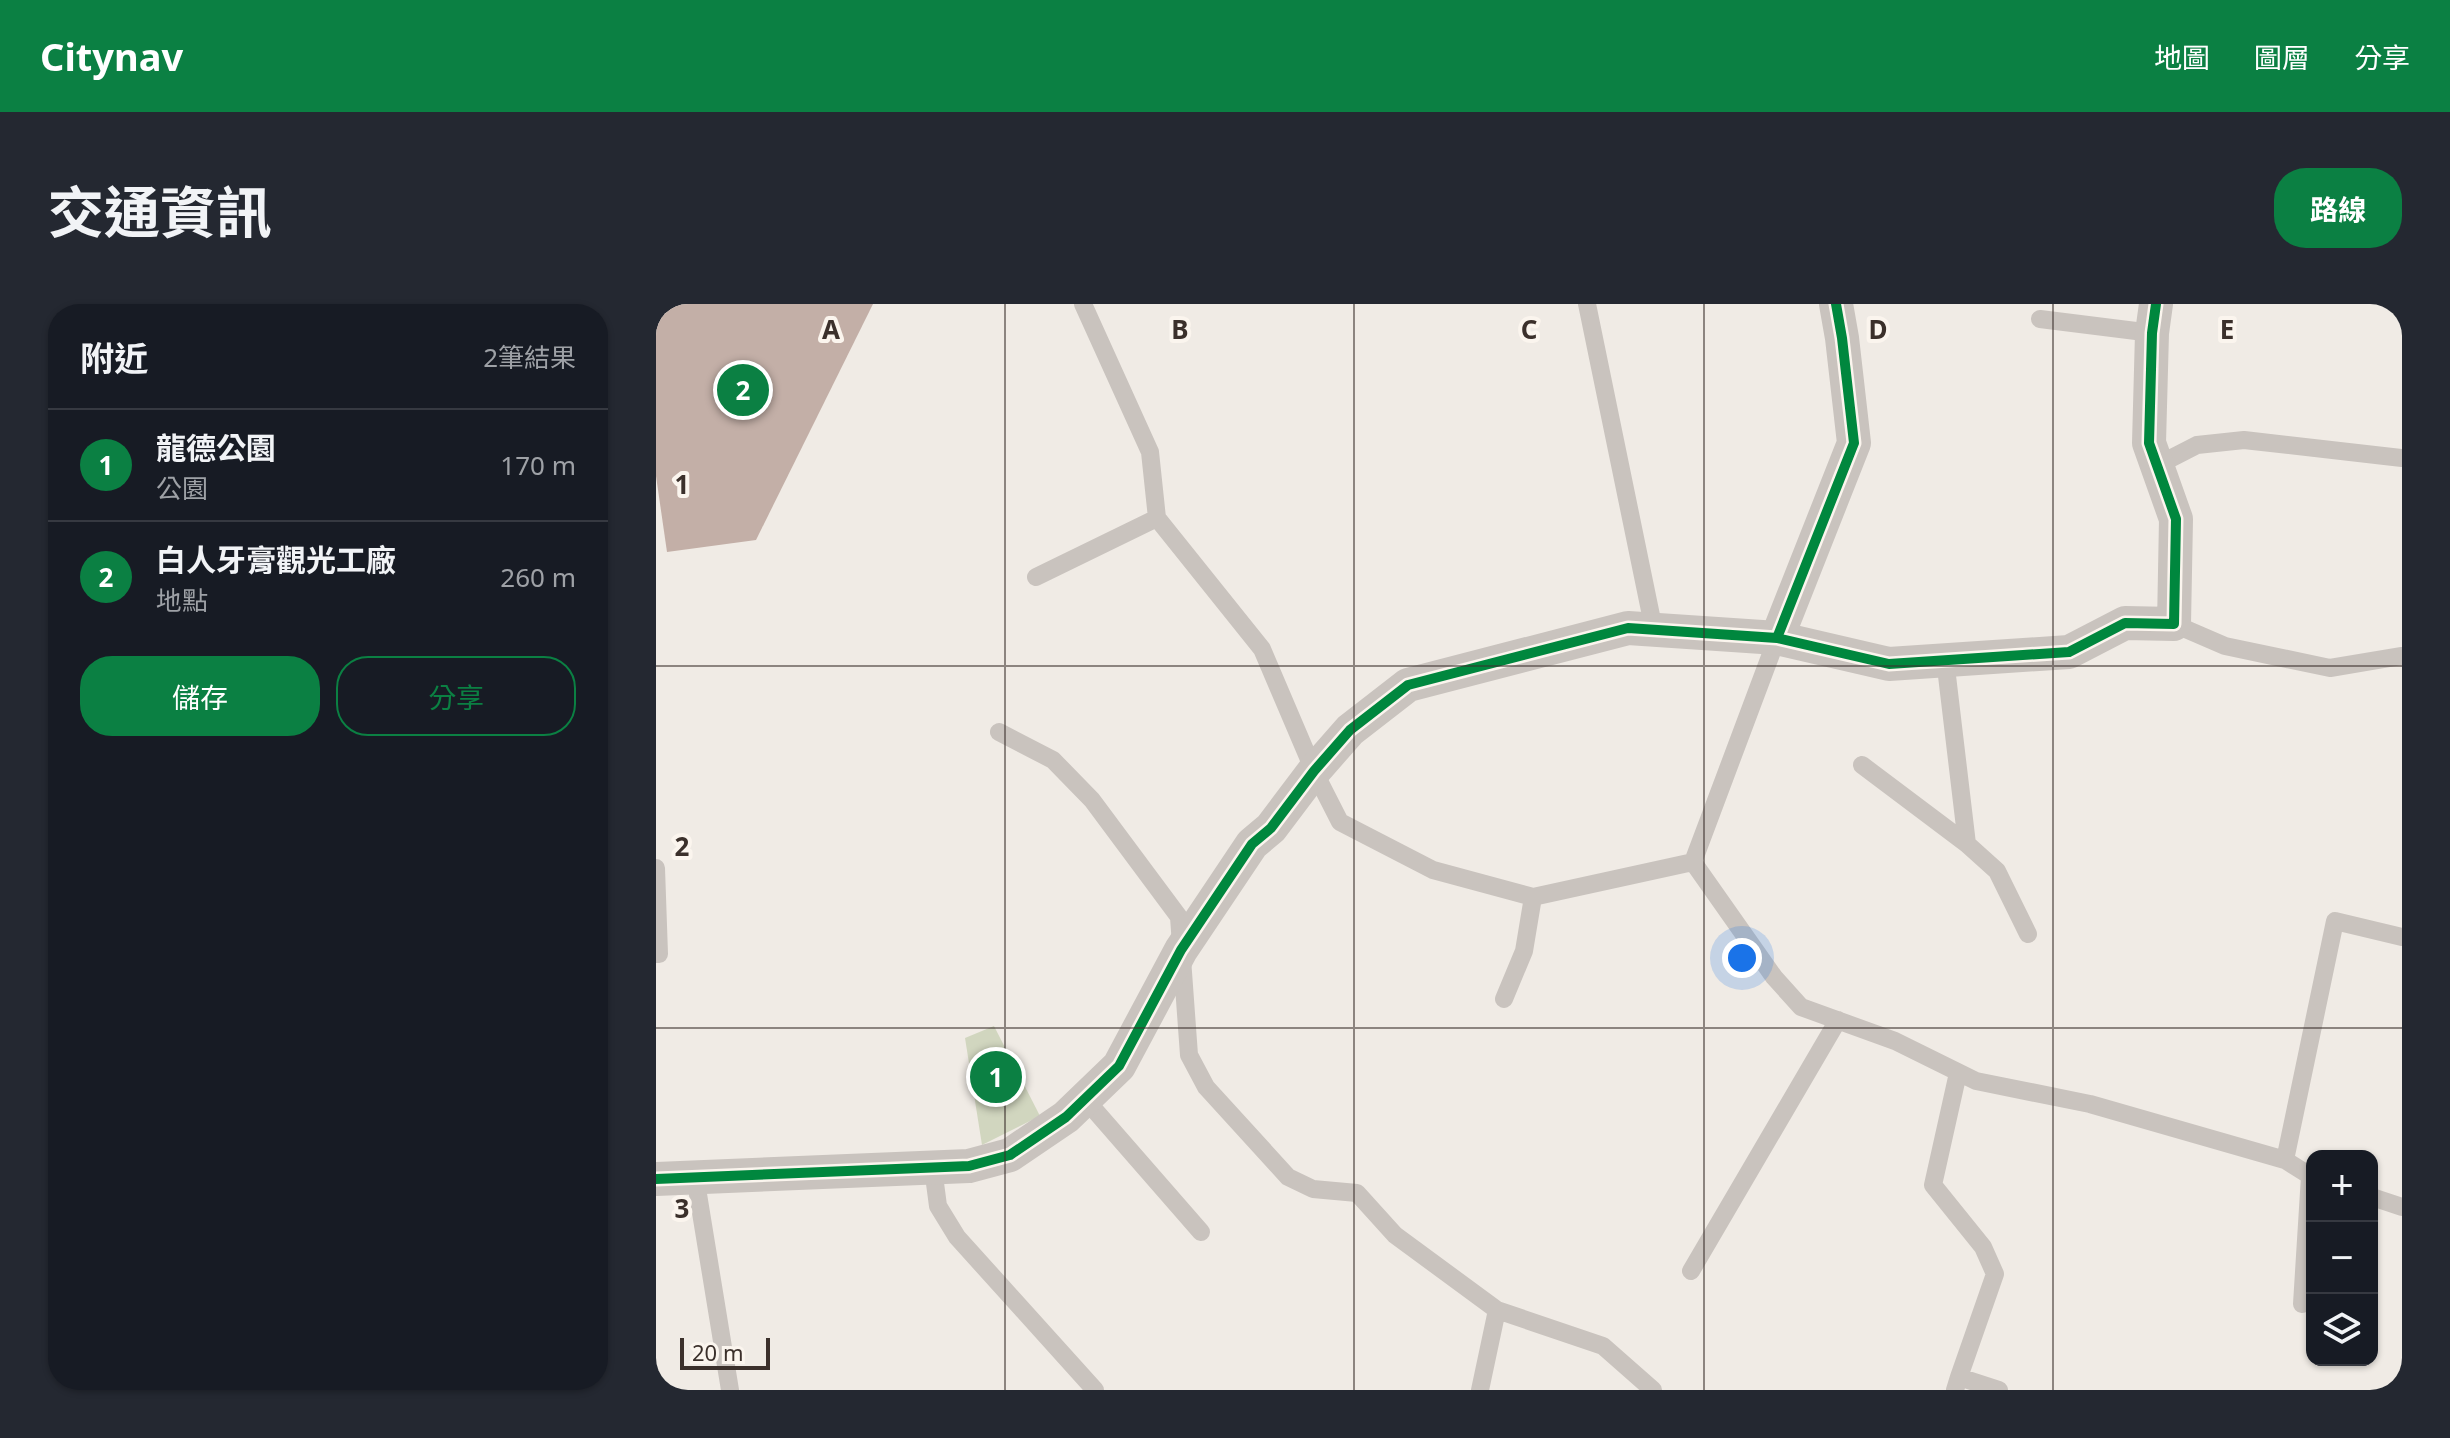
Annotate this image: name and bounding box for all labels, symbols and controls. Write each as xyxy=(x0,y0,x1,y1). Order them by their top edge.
text: Citynav xyxy=(40,30,183,82)
text: 地圖 xyxy=(2154,38,2210,76)
text: 圖層 xyxy=(2254,38,2310,76)
text: 分享 xyxy=(2354,38,2410,76)
button: 路線 xyxy=(2274,168,2402,248)
text: 交通資訊 xyxy=(48,173,272,249)
text: A xyxy=(822,311,840,347)
text: B xyxy=(1171,311,1189,347)
text: C xyxy=(1521,311,1537,347)
text: D xyxy=(1868,311,1888,347)
text: E xyxy=(2220,311,2234,347)
text: 附近 xyxy=(80,335,148,381)
text: 2筆結果 xyxy=(483,339,576,375)
pin: 2 xyxy=(717,360,769,420)
text: 龍德公園 xyxy=(156,427,276,468)
text: 1 xyxy=(99,447,113,483)
text: 170 m xyxy=(500,447,576,483)
text: 1 xyxy=(675,466,689,502)
text: 公園 xyxy=(156,470,208,506)
text: 白人牙膏觀光工廠 xyxy=(156,539,396,580)
text: 2 xyxy=(99,559,113,595)
text: 260 m xyxy=(500,559,576,595)
text: 地點 xyxy=(156,582,208,618)
button: 儲存 xyxy=(80,656,320,736)
button: 分享 xyxy=(336,656,576,736)
text: 2 xyxy=(675,828,690,864)
your location xyxy=(1722,938,1762,978)
pin: 1 xyxy=(970,1047,1022,1107)
map controls xyxy=(2306,1150,2378,1366)
button: + xyxy=(2306,1150,2378,1222)
text: 3 xyxy=(675,1190,689,1226)
button: − xyxy=(2306,1222,2378,1294)
button: layers xyxy=(2306,1294,2378,1366)
scale bar xyxy=(680,1334,770,1370)
text: 20 m xyxy=(692,1337,743,1367)

